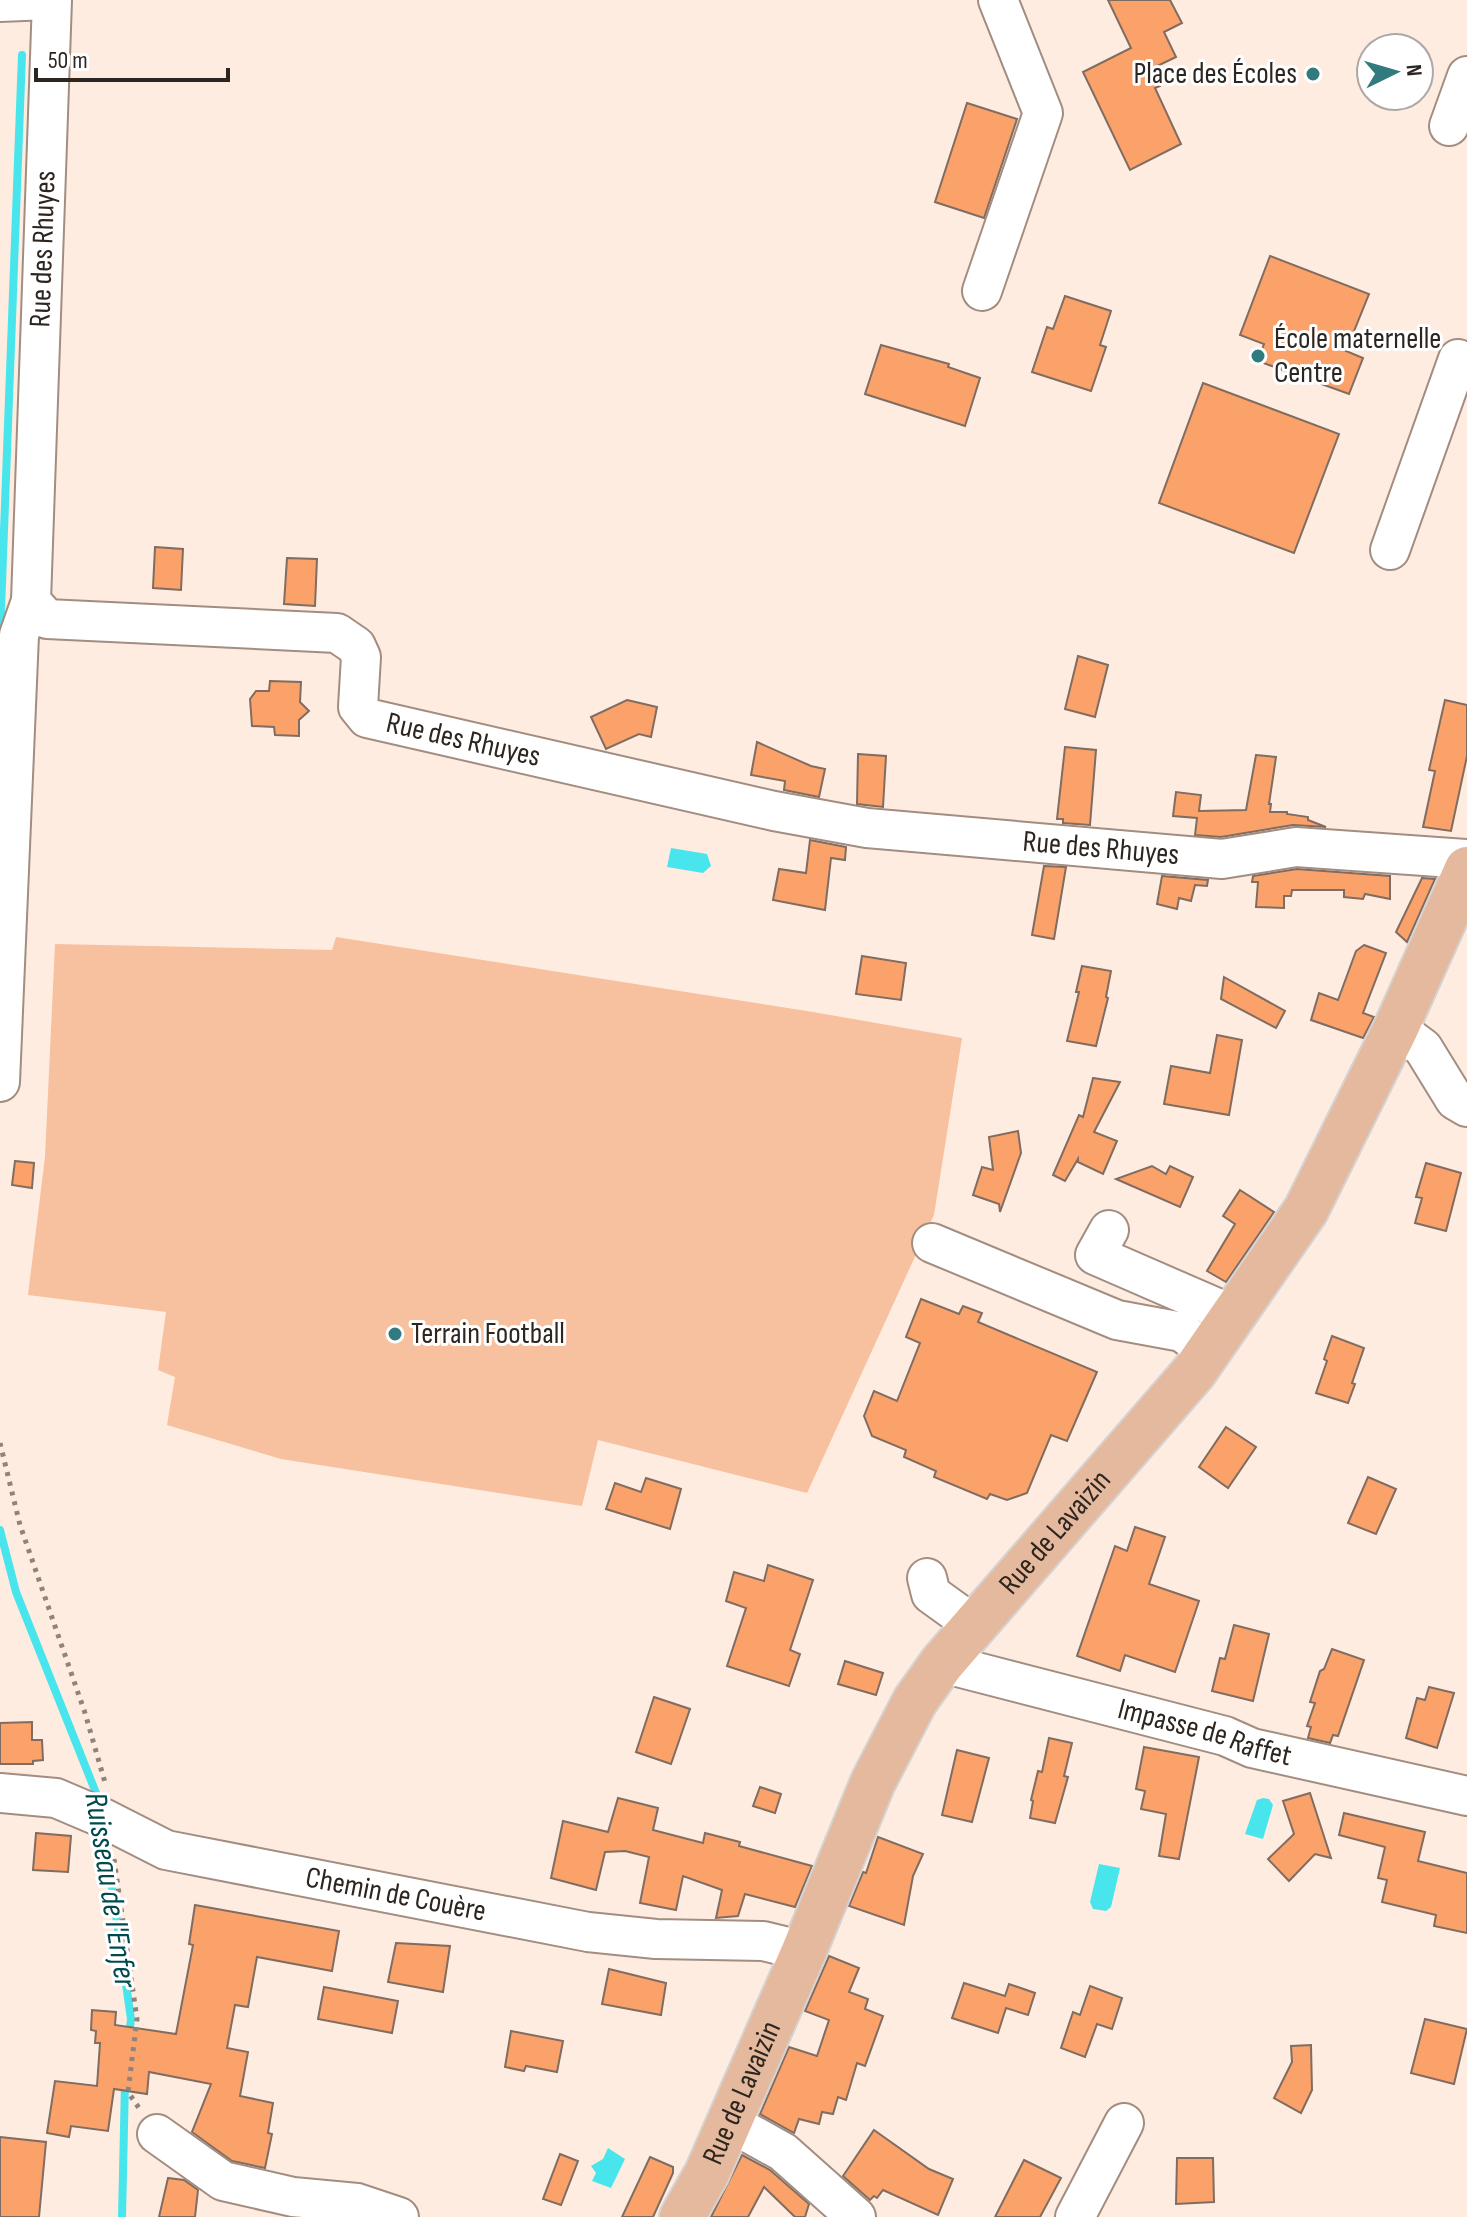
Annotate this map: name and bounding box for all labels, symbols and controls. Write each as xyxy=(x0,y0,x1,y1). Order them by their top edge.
scale bar xyxy=(36,32,228,82)
north arrow xyxy=(1355,32,1435,112)
text: 50 m xyxy=(48,46,88,75)
place label: Place des Écoles xyxy=(1133,56,1297,92)
text: N xyxy=(1399,63,1427,77)
marker: Place des Écoles xyxy=(1304,65,1322,83)
street label: Rue des Rhuyes xyxy=(22,170,64,328)
place label: École maternelle Centre xyxy=(1274,321,1441,391)
marker: École maternelle Centre xyxy=(1249,347,1267,365)
street label: Rue des Rhuyes xyxy=(383,705,544,775)
street label: Rue des Rhuyes xyxy=(1021,824,1181,873)
place label: Terrain Football xyxy=(411,1316,565,1352)
marker: Terrain Football xyxy=(386,1325,404,1343)
street label: Rue de Lavaizin xyxy=(992,1463,1119,1602)
street label: Impasse de Raffet xyxy=(1114,1691,1295,1774)
water label: Ruisseau de l'Enfer xyxy=(75,1790,145,1991)
street label: Chemin de Couère xyxy=(303,1860,489,1930)
street label: Rue de Lavaizin xyxy=(695,2016,789,2170)

